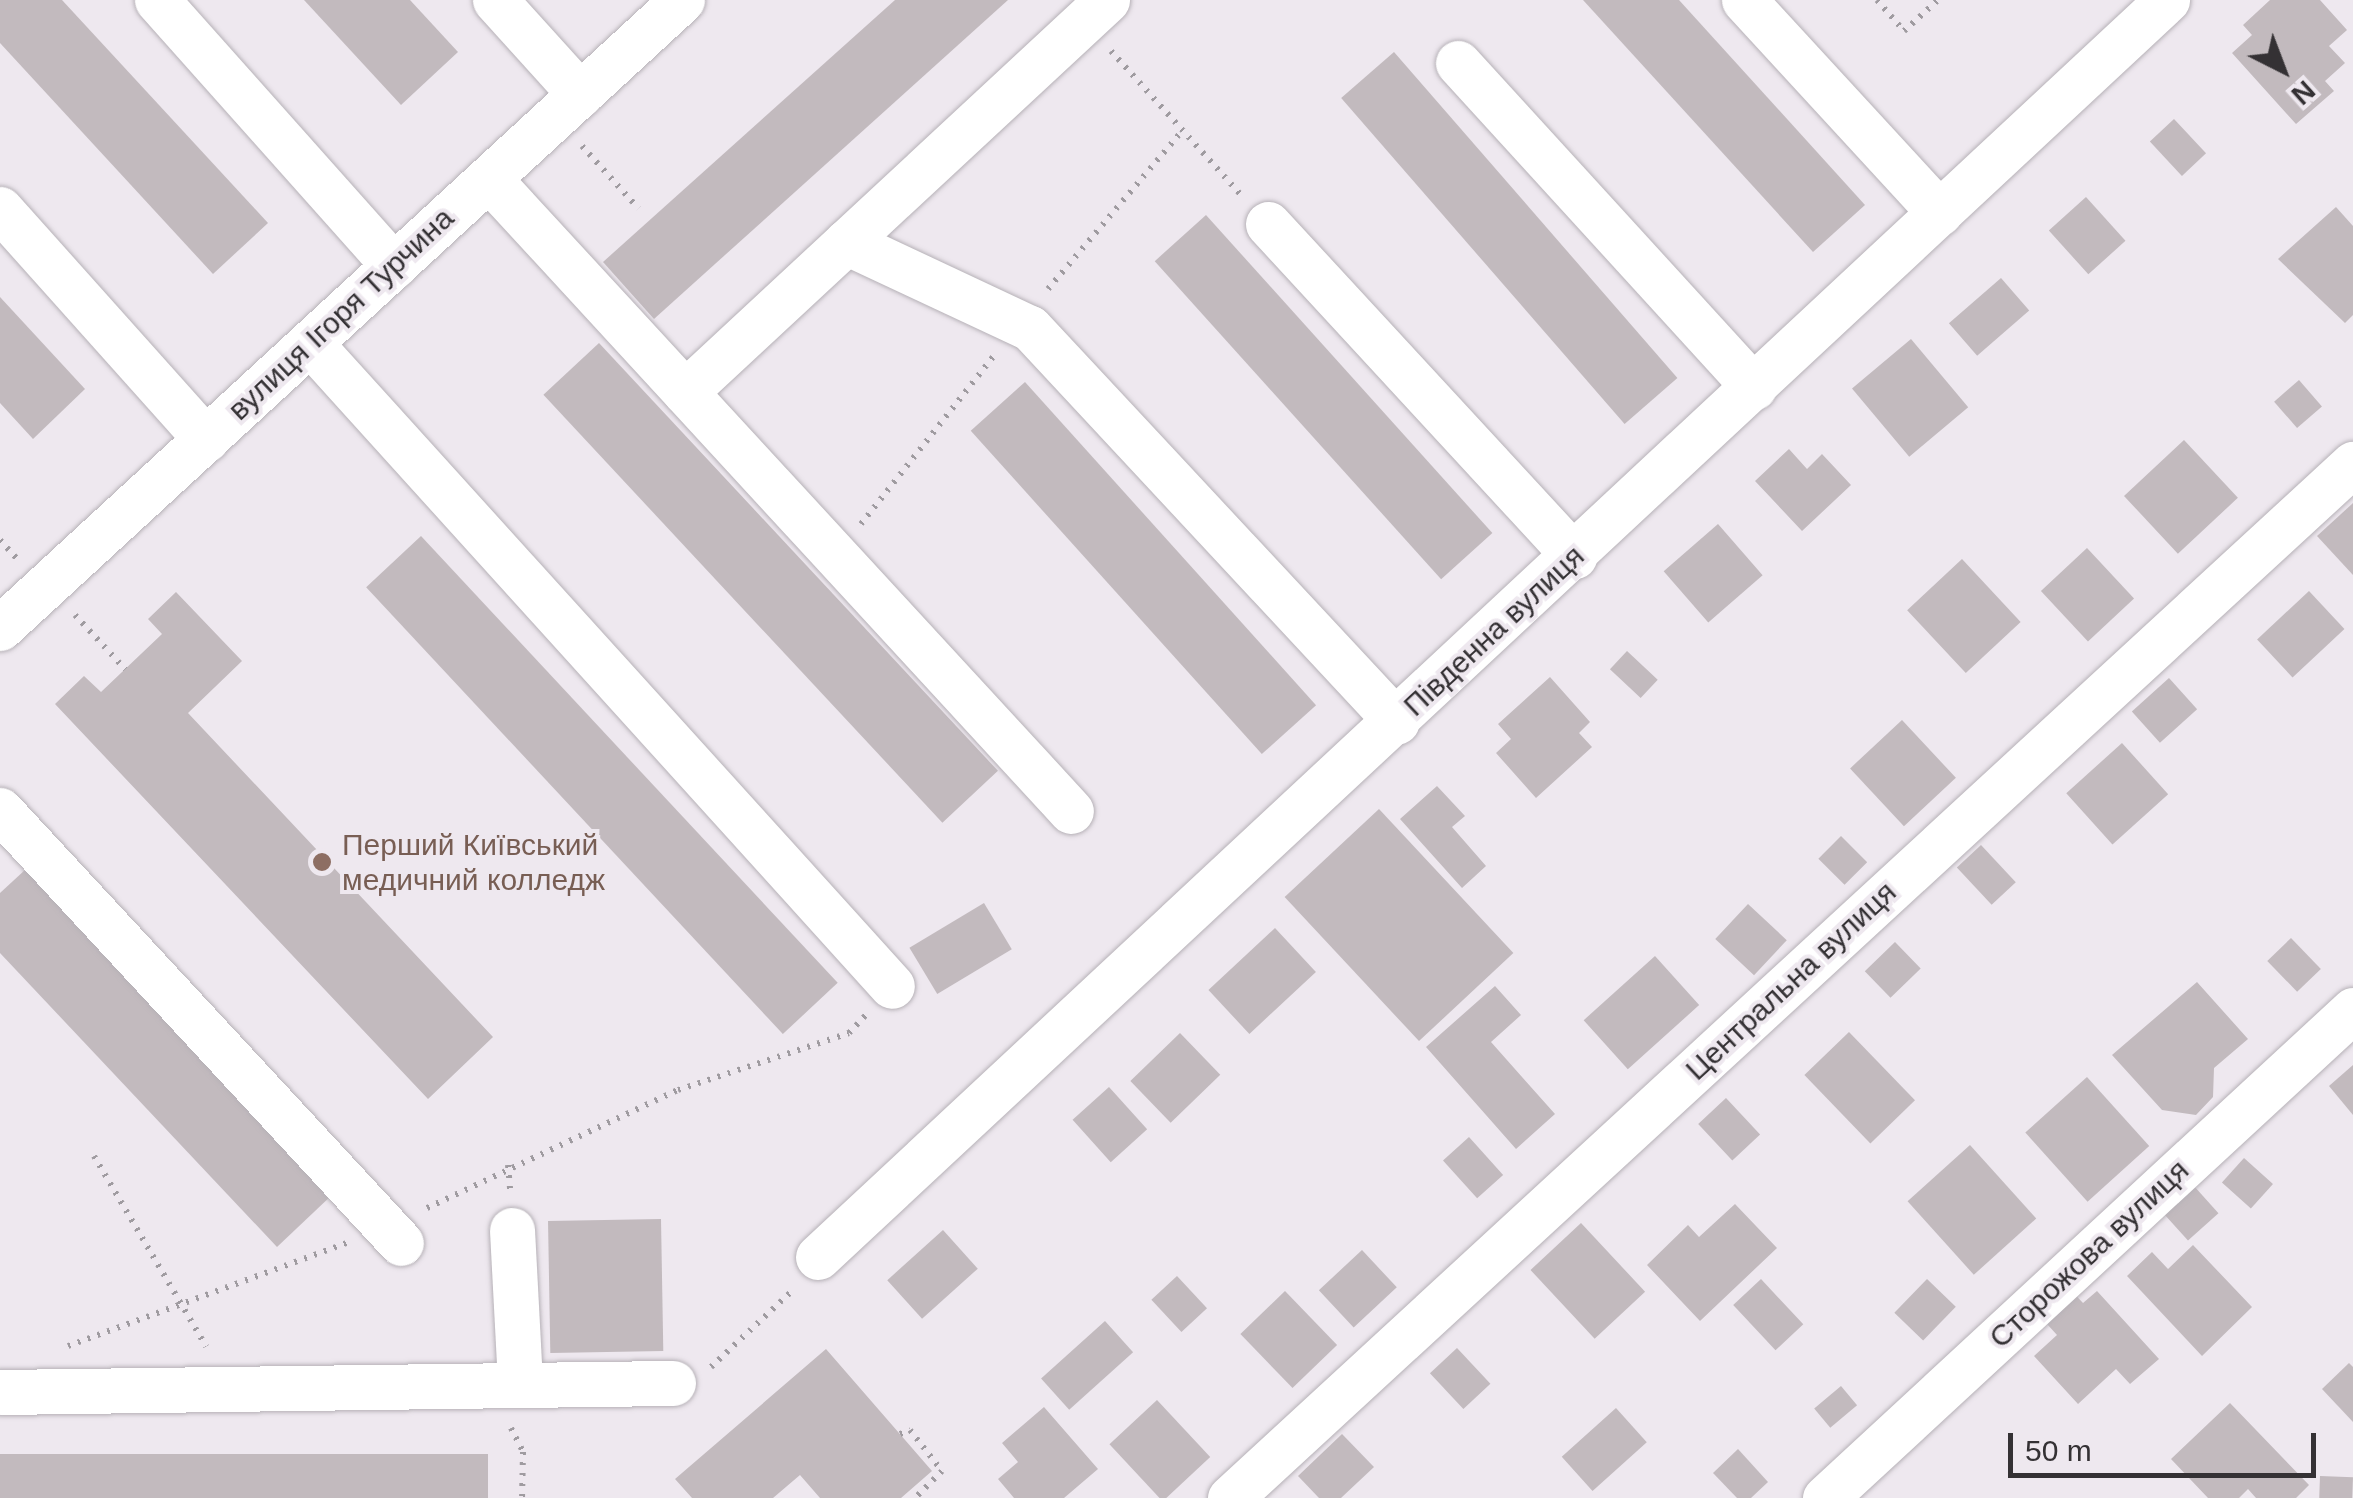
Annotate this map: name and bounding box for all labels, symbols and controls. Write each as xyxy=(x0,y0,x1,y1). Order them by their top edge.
north arrow xyxy=(2233,20,2333,120)
text: N xyxy=(2286,74,2321,111)
street label: вулиця Ігоря Турчина xyxy=(221,200,461,428)
street label: Південна вулиця xyxy=(1396,538,1592,724)
place label: Перший Київський медичний колледж xyxy=(342,827,605,898)
marker: Перший Київський медичний колледж xyxy=(311,851,333,873)
street label: Центральна вулиця xyxy=(1678,874,1904,1088)
street label: Сторожова вулиця xyxy=(1982,1152,2196,1356)
scale bar xyxy=(2013,1413,2320,1475)
text: 50 m xyxy=(2025,1434,2092,1467)

